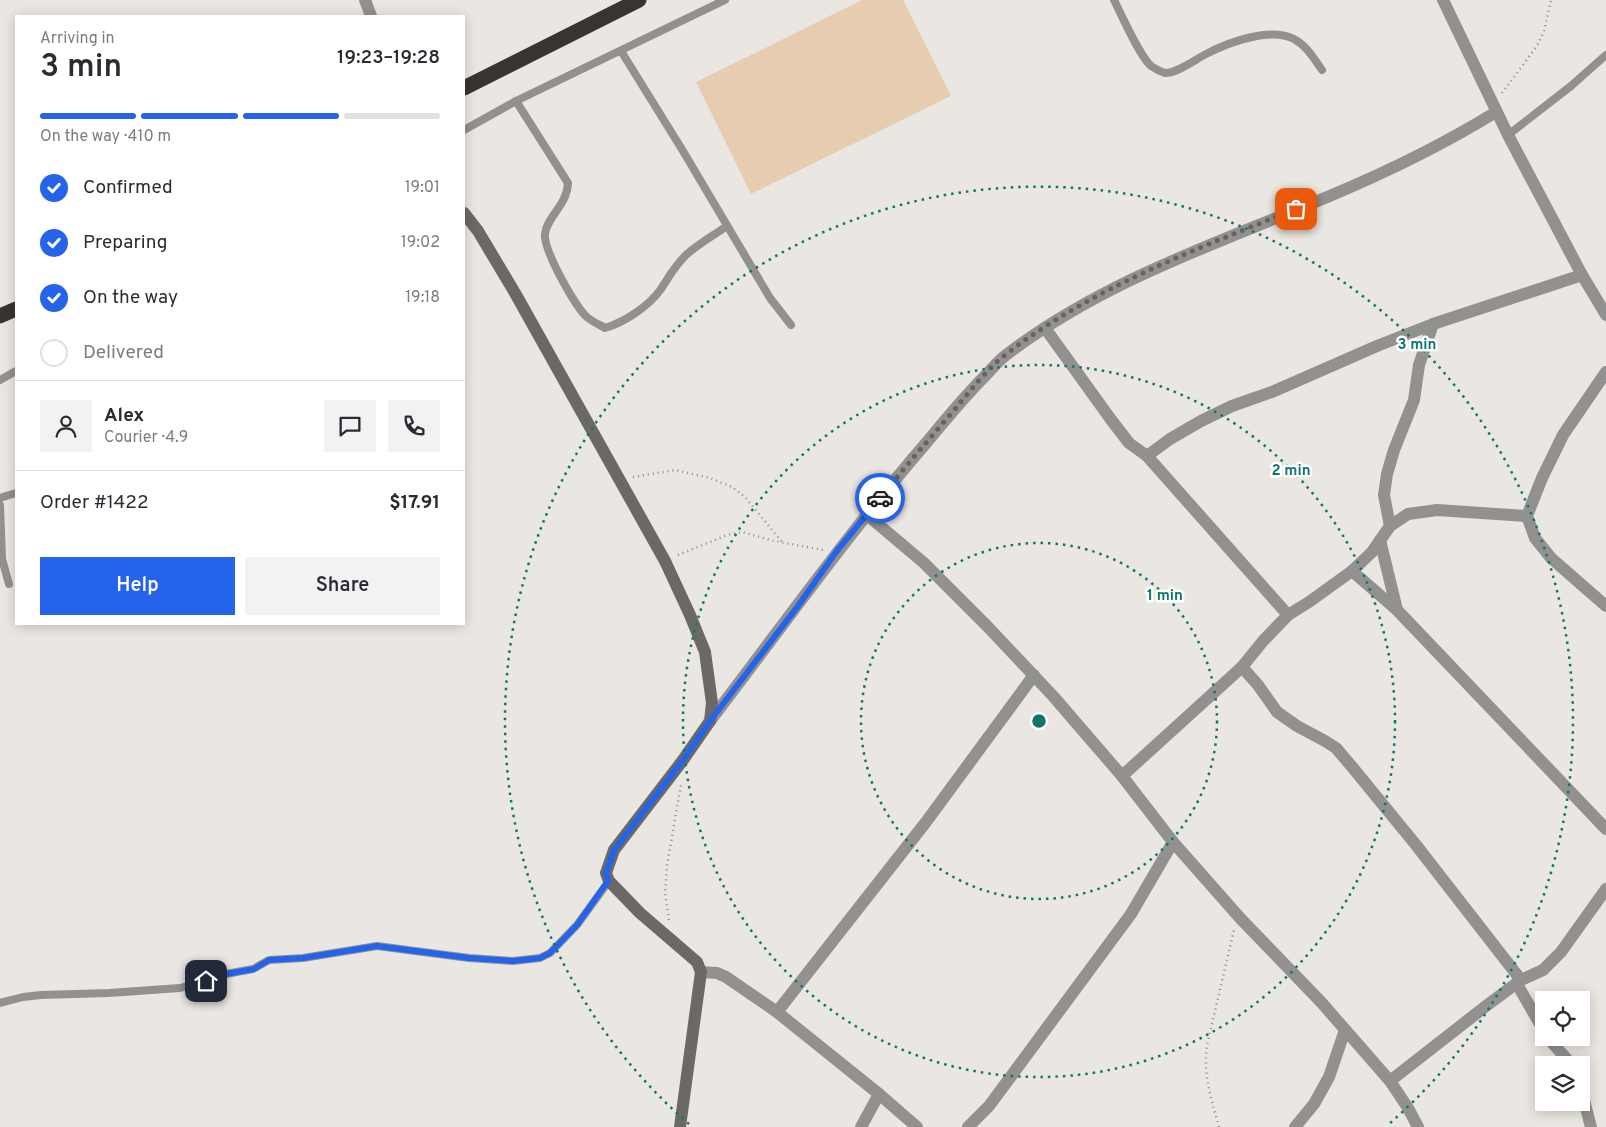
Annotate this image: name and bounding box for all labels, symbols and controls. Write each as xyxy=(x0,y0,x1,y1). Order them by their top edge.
text: Arriving in xyxy=(40,29,115,49)
text: 19:23–19:28 xyxy=(337,46,440,70)
text: 3 min xyxy=(40,48,122,88)
text: On the way · 410 m xyxy=(40,127,171,147)
icon: check xyxy=(40,174,68,202)
text: Confirmed xyxy=(83,176,173,200)
text: 19:01 xyxy=(405,178,440,198)
pin xyxy=(1275,188,1317,230)
icon: bag xyxy=(1282,195,1310,223)
icon: check xyxy=(40,229,68,257)
text: Preparing xyxy=(83,231,167,255)
text: 19:02 xyxy=(401,233,440,253)
icon: check xyxy=(40,284,68,312)
text: On the way xyxy=(83,286,178,310)
text: 19:18 xyxy=(405,288,440,308)
text: 3 min xyxy=(1397,336,1437,355)
text: Delivered xyxy=(83,341,164,365)
button: person xyxy=(40,400,92,452)
button: chat xyxy=(324,400,376,452)
button: phone xyxy=(388,400,440,452)
text: Alex xyxy=(104,404,144,428)
text: Courier · 4.9 xyxy=(104,428,188,448)
text: 2 min xyxy=(1271,462,1311,481)
courier xyxy=(855,473,905,523)
icon: car xyxy=(866,484,894,512)
text: Order #1422 xyxy=(40,491,149,515)
text: $17.91 xyxy=(389,491,440,515)
button: Help xyxy=(40,557,235,615)
button: Share xyxy=(245,557,440,615)
text: 1 min xyxy=(1147,587,1183,606)
centre of rings xyxy=(1030,712,1048,730)
pin xyxy=(185,960,227,1002)
icon: home xyxy=(192,967,220,995)
map controls xyxy=(1535,991,1590,1111)
button: locate xyxy=(1535,991,1590,1046)
button: layers xyxy=(1535,1056,1590,1111)

